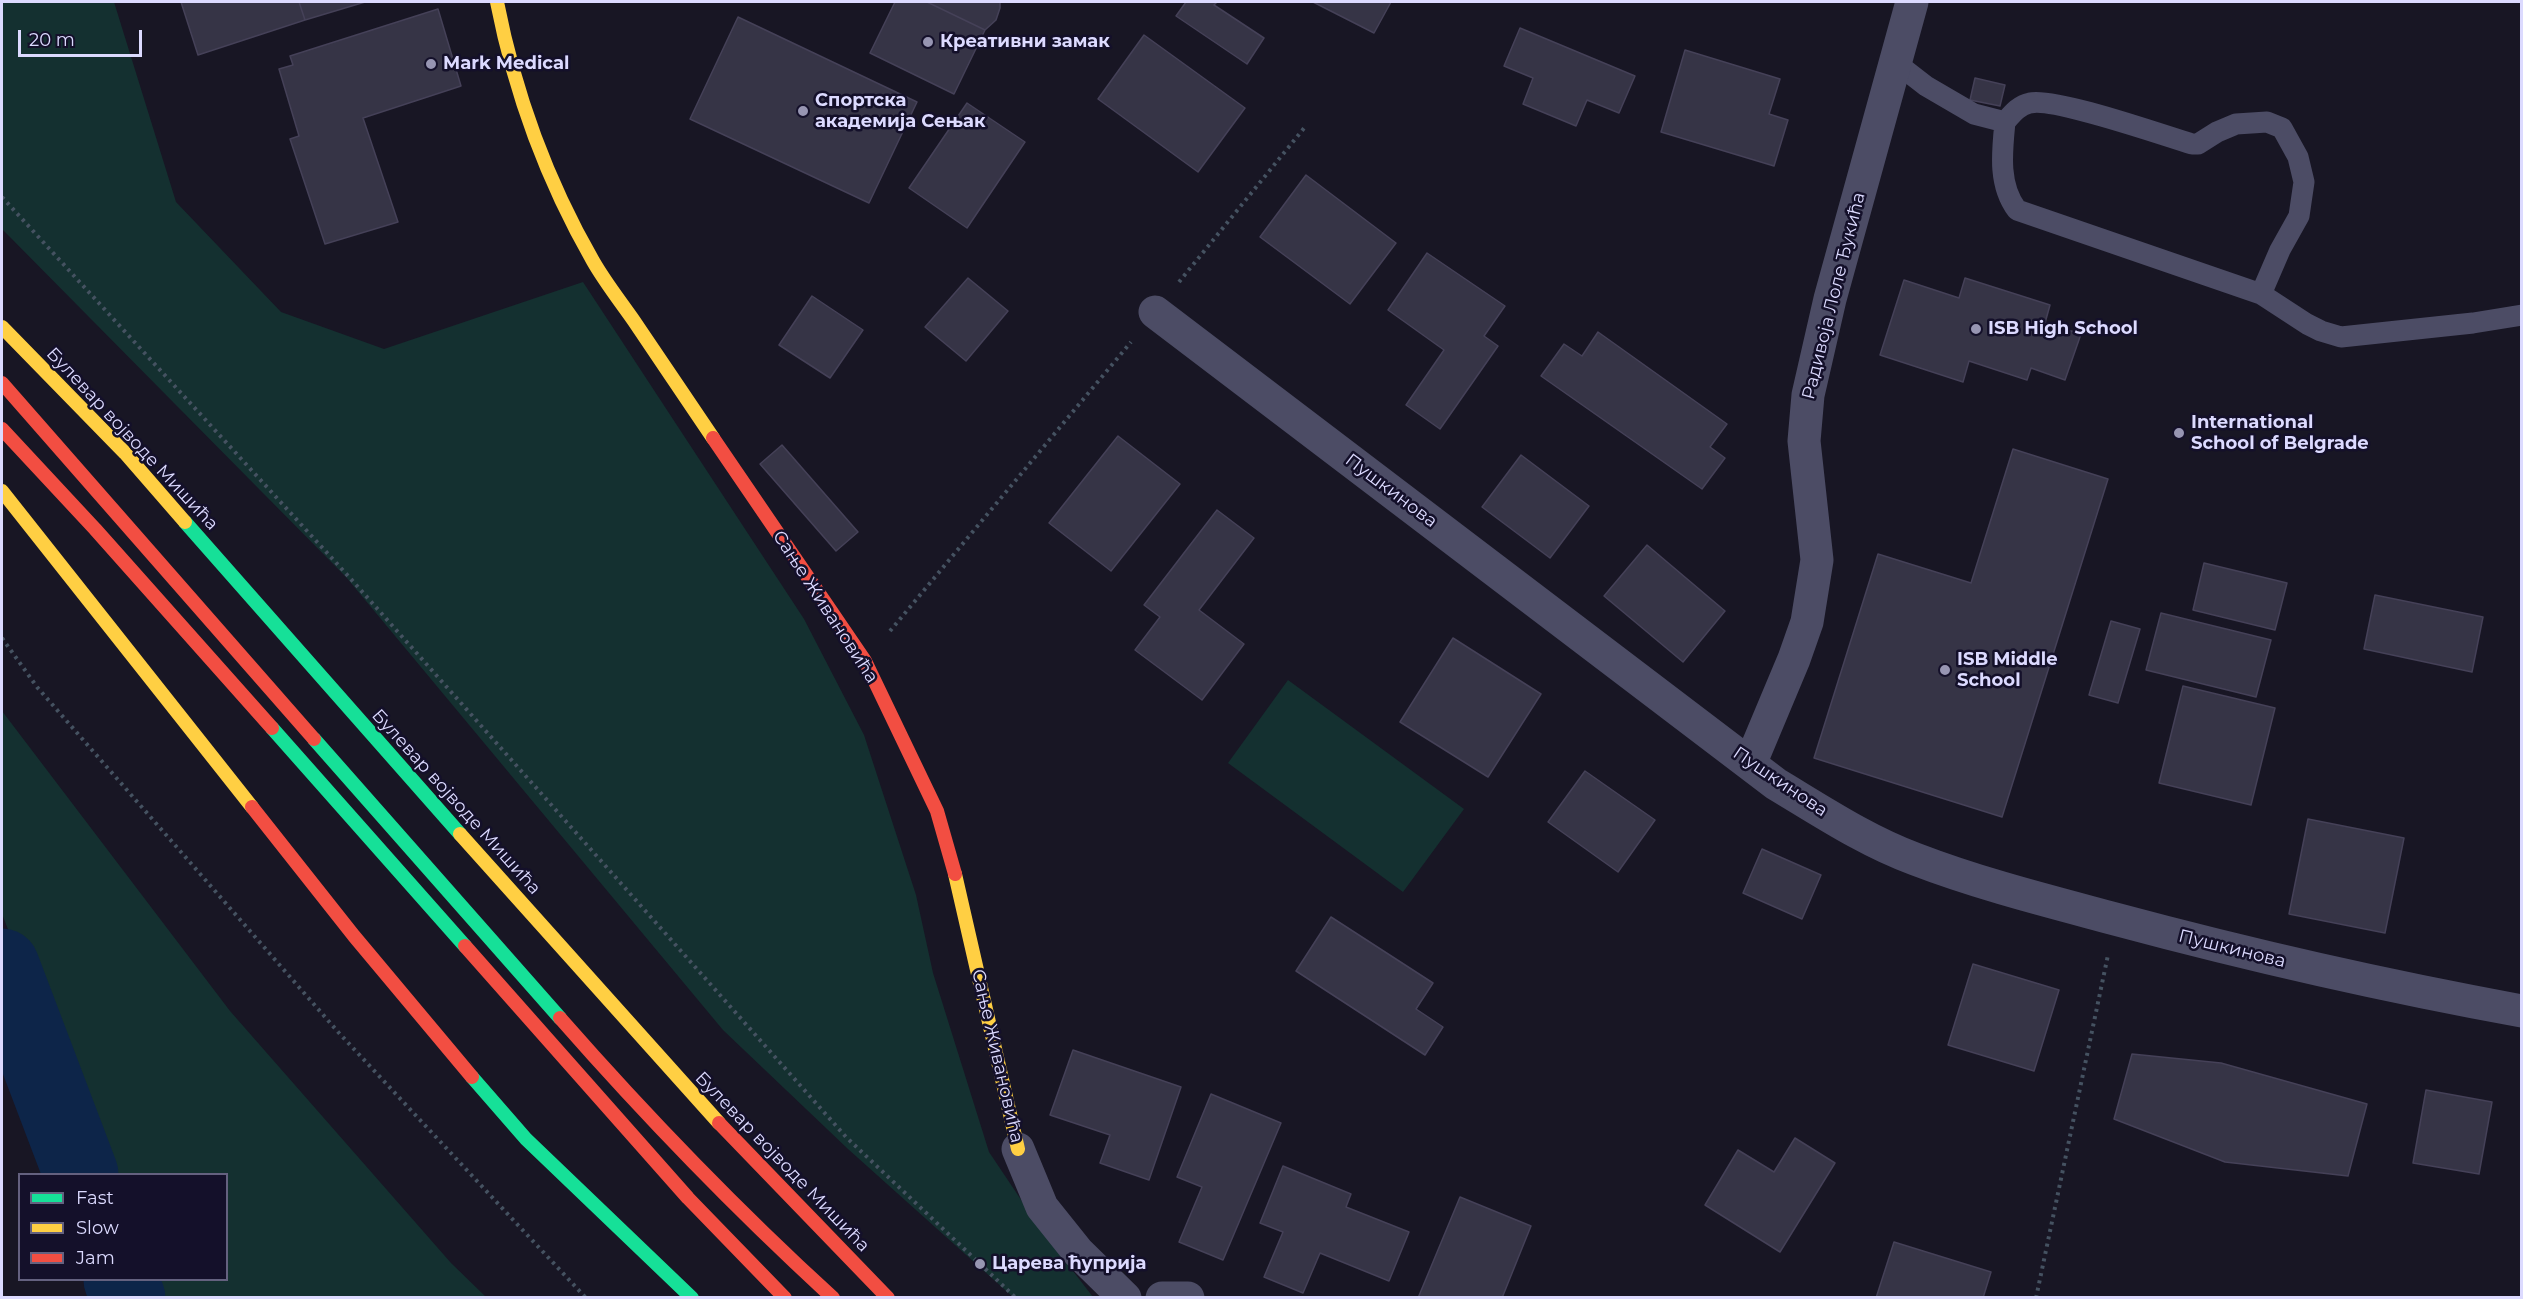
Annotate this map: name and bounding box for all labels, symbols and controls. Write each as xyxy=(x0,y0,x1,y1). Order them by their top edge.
scale bar xyxy=(21,18,146,56)
text: 20 m xyxy=(29,29,75,51)
place label: Креативни замак xyxy=(940,31,1110,53)
marker: Креативни замак xyxy=(921,35,935,49)
place label: Mark Medical xyxy=(443,53,569,75)
marker: Mark Medical xyxy=(424,57,438,71)
place label: Спортска академија Сењак xyxy=(815,90,985,132)
marker: Спортска академија Сењак xyxy=(796,104,810,118)
street label: Радивоја Лоле Ђукића xyxy=(1798,190,1870,402)
place label: ISB High School xyxy=(1988,318,2138,340)
marker: ISB High School xyxy=(1969,322,1983,336)
street label: Булевар војводе Мишића xyxy=(42,343,222,535)
place label: International School of Belgrade xyxy=(2191,412,2369,454)
marker: International School of Belgrade xyxy=(2172,426,2186,440)
street label: Пушкинова xyxy=(1341,449,1441,533)
street label: Сање Живановића xyxy=(768,527,882,687)
place label: ISB Middle School xyxy=(1957,649,2058,692)
marker: ISB Middle School xyxy=(1938,663,1952,677)
street label: Булевар војводе Мишића xyxy=(367,705,545,899)
street label: Пушкинова xyxy=(1729,742,1831,822)
street label: Пушкинова xyxy=(2176,925,2288,973)
street label: Сање Живановића xyxy=(967,967,1027,1145)
street label: Булевар војводе Мишића xyxy=(690,1067,874,1257)
legend xyxy=(18,1173,228,1281)
text: Fast xyxy=(76,1187,114,1209)
text: Slow xyxy=(76,1217,119,1239)
text: Jam xyxy=(76,1247,115,1269)
place label: Царева ћуприја xyxy=(992,1253,1146,1275)
marker: Царева ћуприја xyxy=(973,1257,987,1271)

